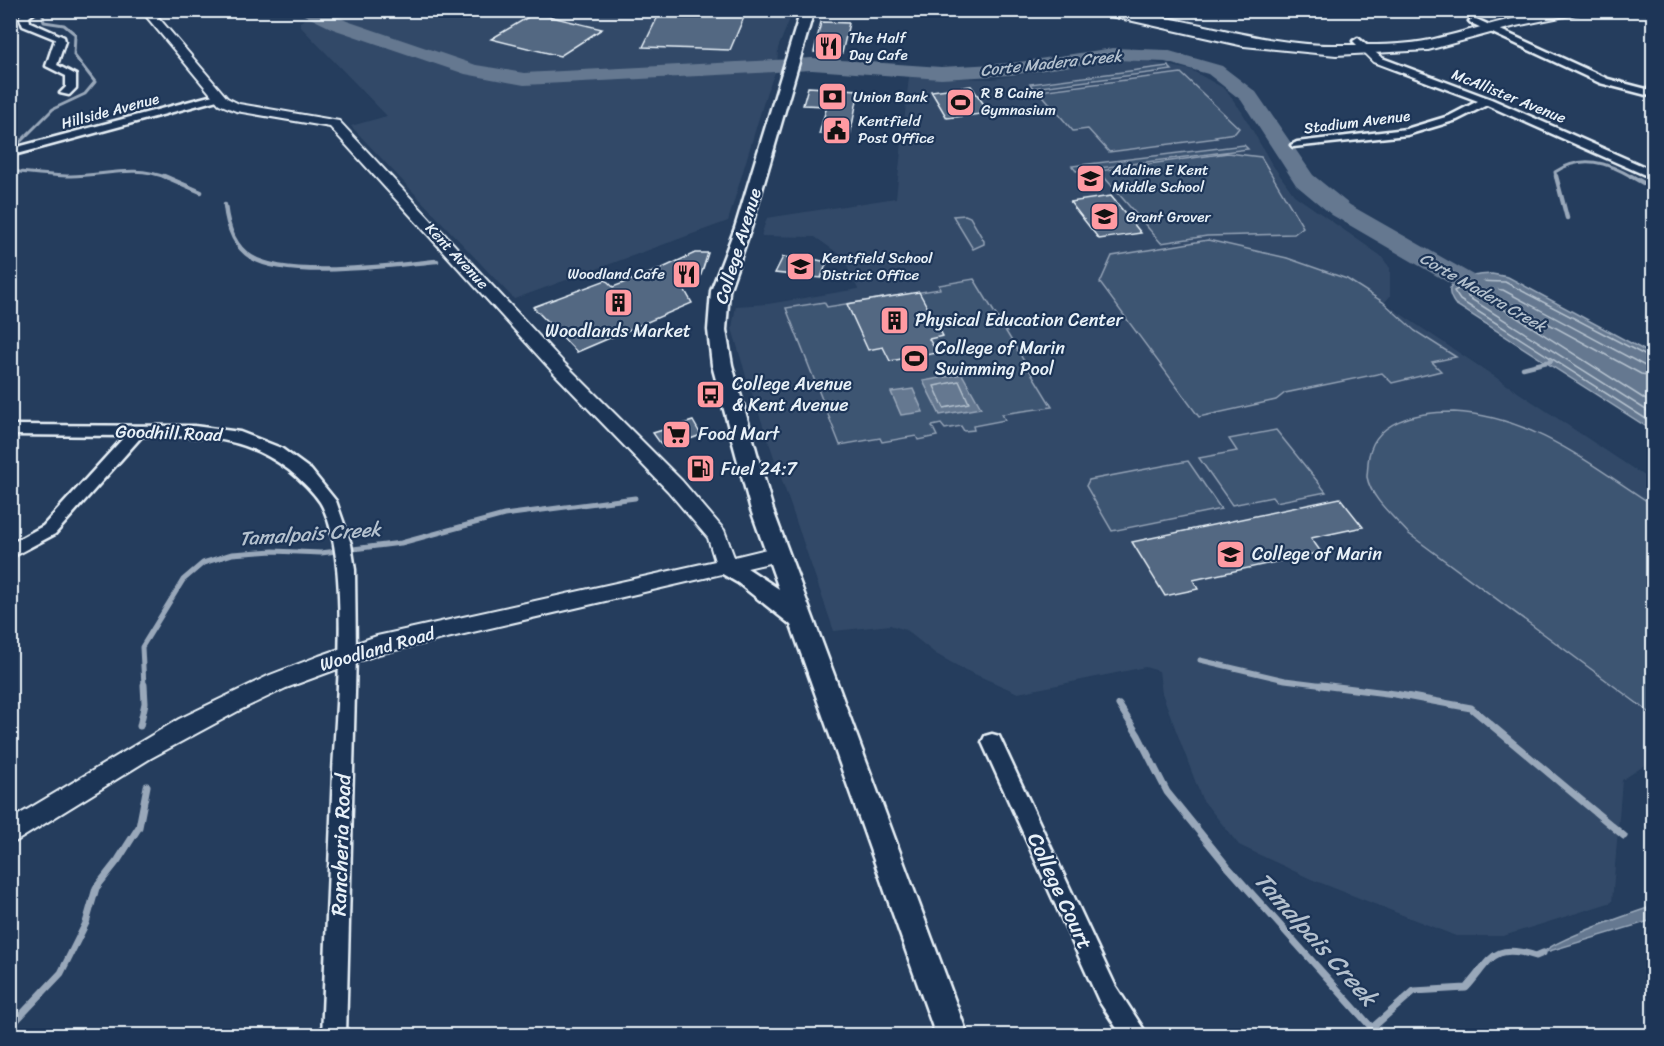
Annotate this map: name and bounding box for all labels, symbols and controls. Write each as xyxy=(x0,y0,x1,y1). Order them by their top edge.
place label: The Half Day Cafe xyxy=(849,25,908,68)
restaurant icon: The Half Day Cafe xyxy=(812,31,844,63)
water label: Corte Madera Creek xyxy=(979,41,1125,85)
street label: McAllister Avenue xyxy=(1448,61,1570,131)
place label: R B Caine Gymnasium xyxy=(981,80,1056,123)
bank icon: Union Bank xyxy=(816,81,848,113)
place label: Union Bank xyxy=(853,84,929,110)
street label: Hillside Avenue xyxy=(58,85,162,137)
sports icon: R B Caine Gymnasium xyxy=(944,86,976,118)
street label: Stadium Avenue xyxy=(1302,103,1412,141)
place label: Kentfield Post Office xyxy=(858,108,935,151)
public building icon: Kentfield Post Office xyxy=(821,114,853,146)
place label: Adaline E Kent Middle School xyxy=(1111,157,1209,200)
school or university icon: Adaline E Kent Middle School xyxy=(1075,163,1107,195)
street label: College Avenue xyxy=(705,184,771,308)
school or university icon: Grant Grover xyxy=(1089,201,1121,233)
place label: Grant Grover xyxy=(1126,204,1211,230)
street label: Kent Avenue xyxy=(419,217,495,296)
water label: Corte Madera Creek xyxy=(1414,244,1553,341)
place label: Kentfield School District Office xyxy=(822,245,933,288)
school or university icon: Kentfield School District Office xyxy=(785,251,817,283)
restaurant icon: Woodland Cafe xyxy=(670,258,702,290)
place label: Woodland Cafe xyxy=(567,261,665,287)
building icon: Woodlands Market xyxy=(602,286,634,318)
building icon: Physical Education Center xyxy=(878,304,910,336)
place label: Physical Education Center xyxy=(915,304,1125,336)
place label: Woodlands Market xyxy=(545,315,691,347)
place label: College of Marin Swimming Pool xyxy=(935,332,1065,385)
sports icon: College of Marin Swimming Pool xyxy=(898,342,930,374)
place label: College Avenue & Kent Avenue xyxy=(732,368,852,421)
bus stop icon: College Avenue & Kent Avenue xyxy=(695,378,727,410)
street label: Goodhill Road xyxy=(115,415,224,451)
supermarket icon: Food Mart xyxy=(661,418,693,450)
place label: Food Mart xyxy=(698,418,780,450)
fuel station icon: Fuel 24:7 xyxy=(684,453,716,485)
place label: Fuel 24:7 xyxy=(721,453,799,485)
water label: Tamalpais Creek xyxy=(238,511,384,556)
school or university icon: College of Marin xyxy=(1215,538,1247,570)
place label: College of Marin xyxy=(1252,538,1382,570)
street label: Woodland Road xyxy=(316,617,440,681)
street label: Rancheria Road xyxy=(320,771,363,917)
street label: College Court xyxy=(1016,826,1104,956)
water label: Tamalpais Creek xyxy=(1243,862,1390,1017)

